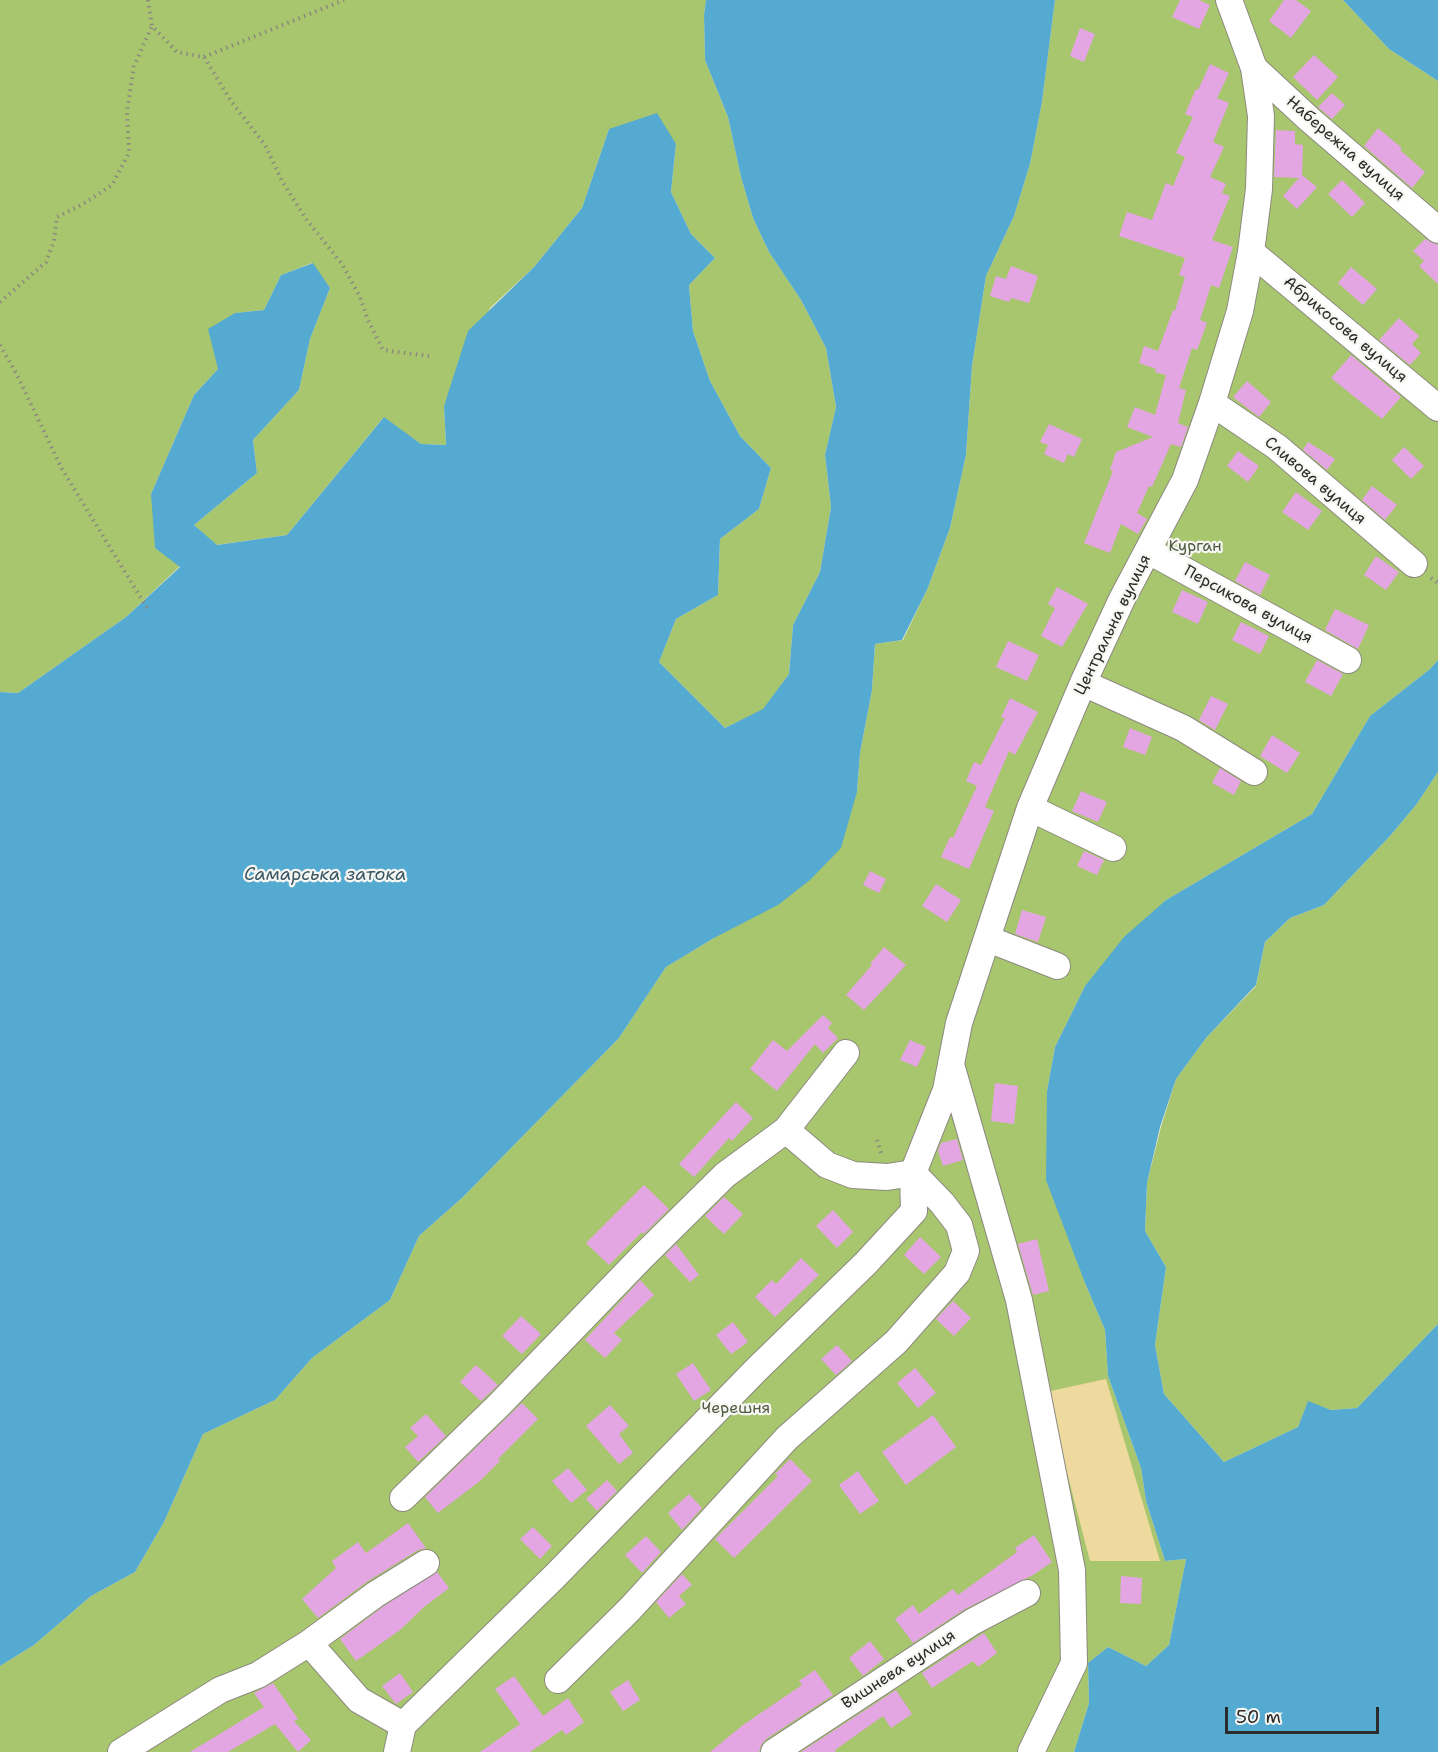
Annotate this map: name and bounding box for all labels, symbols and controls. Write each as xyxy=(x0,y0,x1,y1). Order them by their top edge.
street label: Набережна вулиця xyxy=(1282,92,1408,206)
street label: Абрикосова вулиця xyxy=(1279,273,1411,387)
street label: Сливова вулиця xyxy=(1260,433,1370,529)
park label: Курган xyxy=(1168,537,1222,557)
street label: Центральна вулиця xyxy=(1071,551,1155,699)
street label: Персикова вулиця xyxy=(1180,562,1316,648)
water label: Самарська затока xyxy=(244,864,406,886)
park label: Черешня xyxy=(702,1399,770,1419)
street label: Вишнева вулиця xyxy=(839,1626,959,1714)
scale bar xyxy=(1228,1695,1382,1733)
text: 50 m xyxy=(1236,1705,1281,1729)

